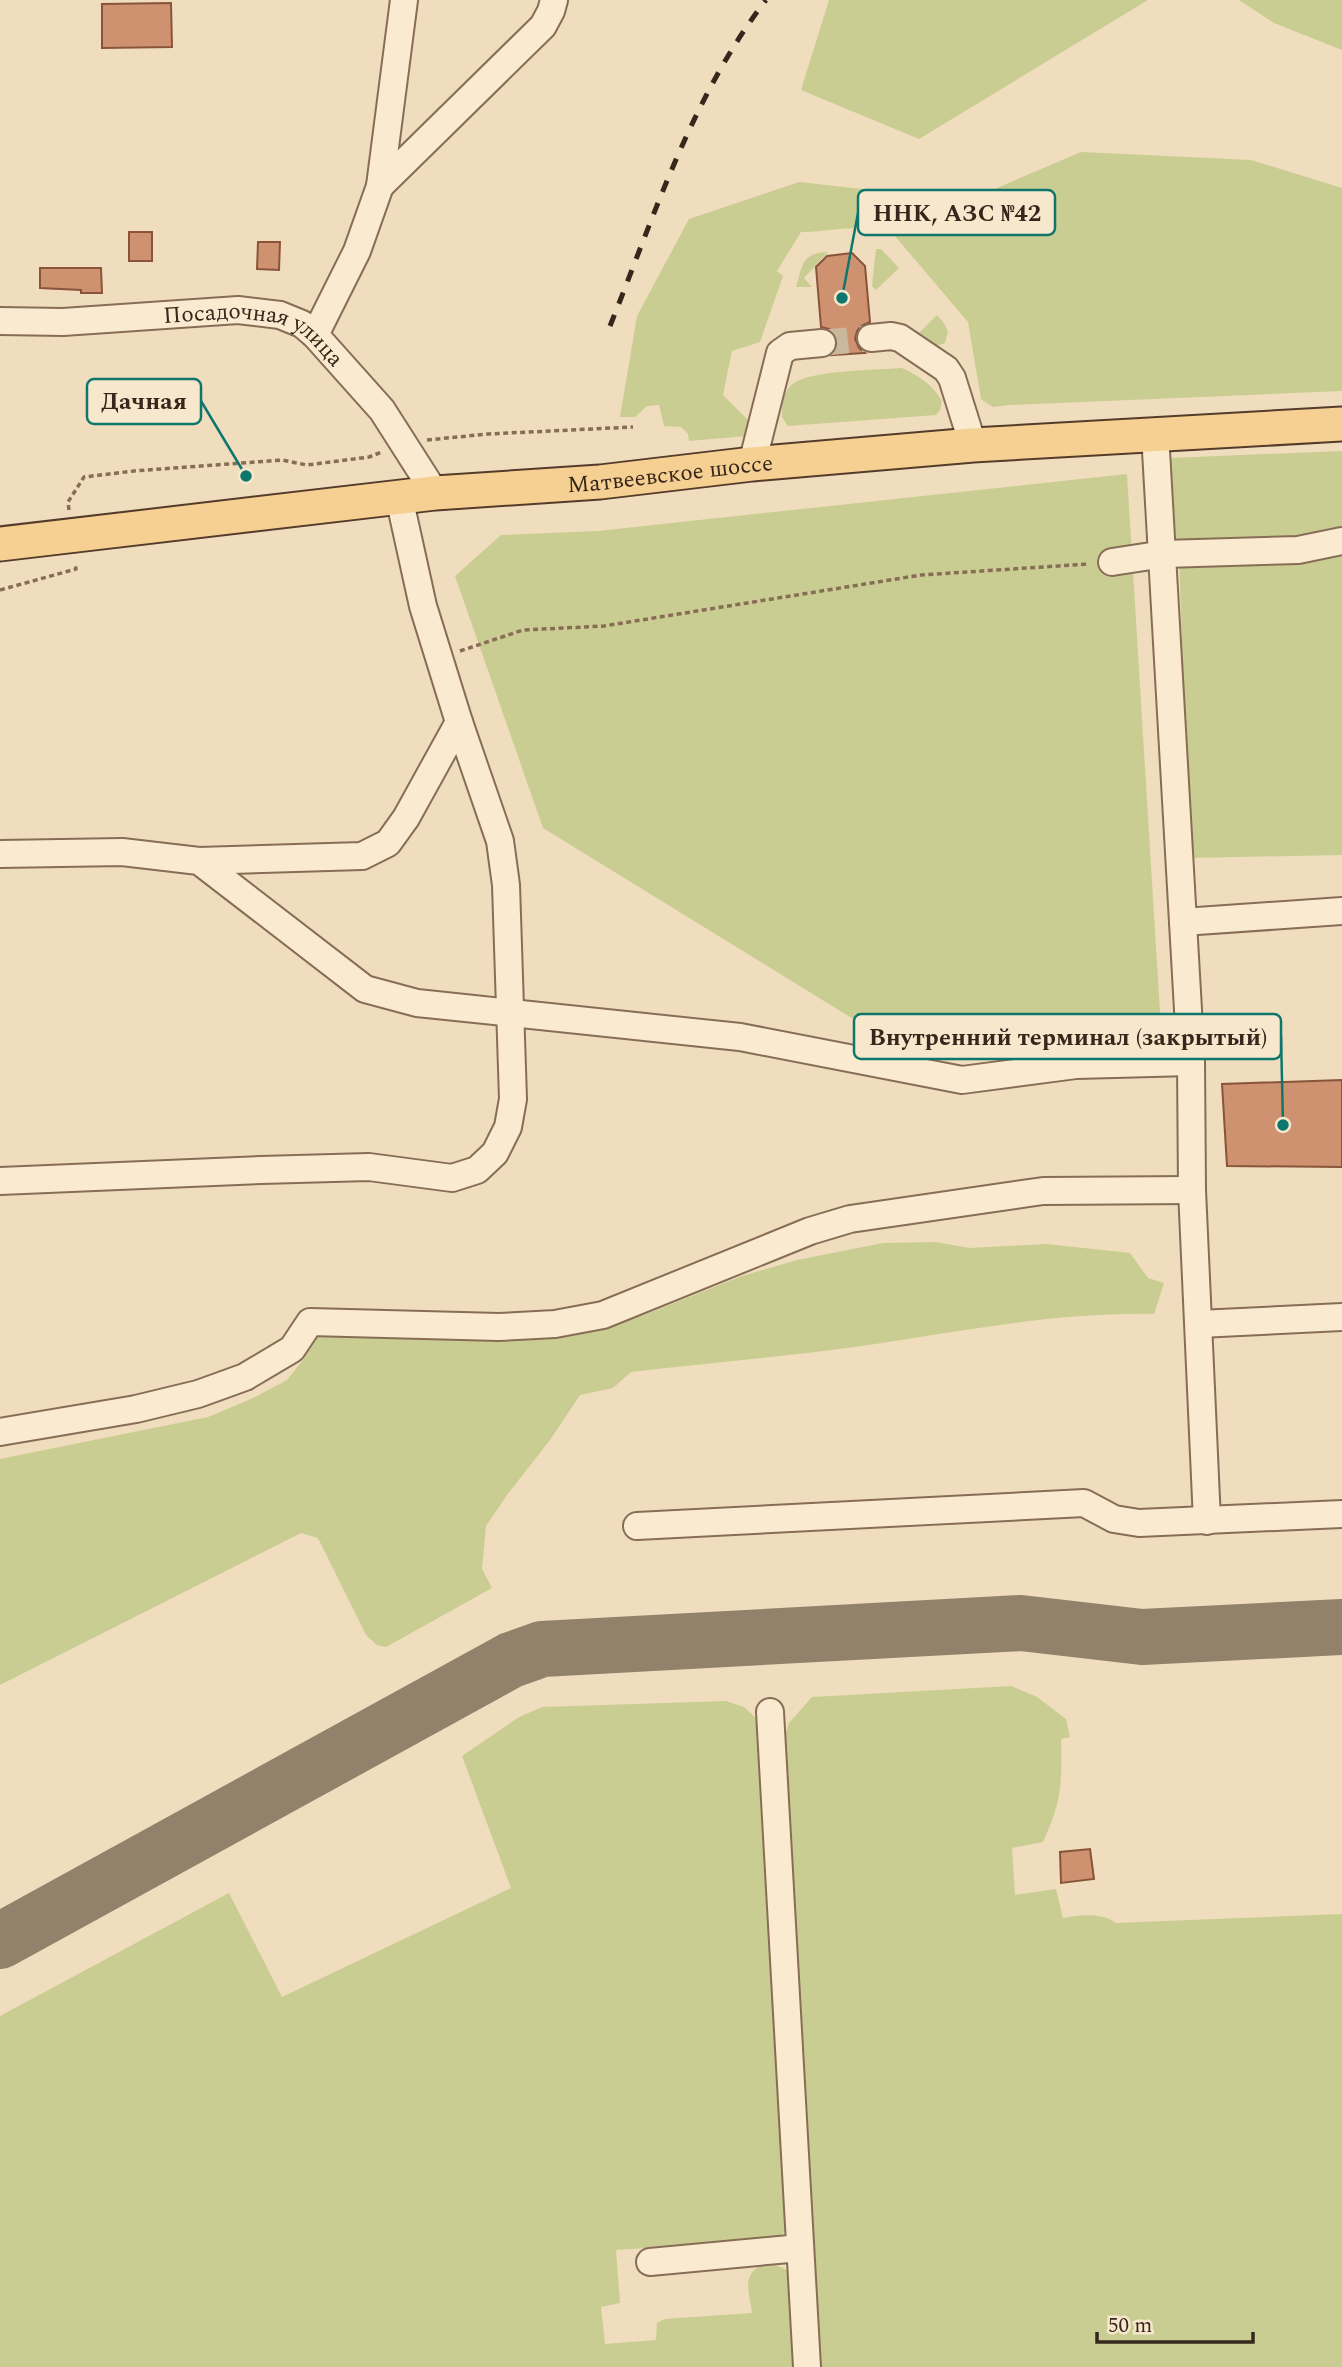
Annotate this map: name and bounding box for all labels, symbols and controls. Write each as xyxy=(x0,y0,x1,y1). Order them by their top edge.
callout: ННК, АЗС №42 xyxy=(858,190,1055,235)
text: ННК, АЗС №42 xyxy=(873,196,1041,232)
street label: Посадочная улица xyxy=(162,294,352,375)
callout: Дачная xyxy=(87,379,201,424)
text: Дачная xyxy=(101,384,187,420)
street label: Матвеевское шоссе xyxy=(566,446,775,503)
callout: Внутренний терминал (закрытый) xyxy=(854,1014,1281,1059)
text: Внутренний терминал (закрытый) xyxy=(869,1020,1267,1056)
scale bar xyxy=(1097,2300,1253,2344)
text: 50 m xyxy=(1108,2310,1152,2342)

